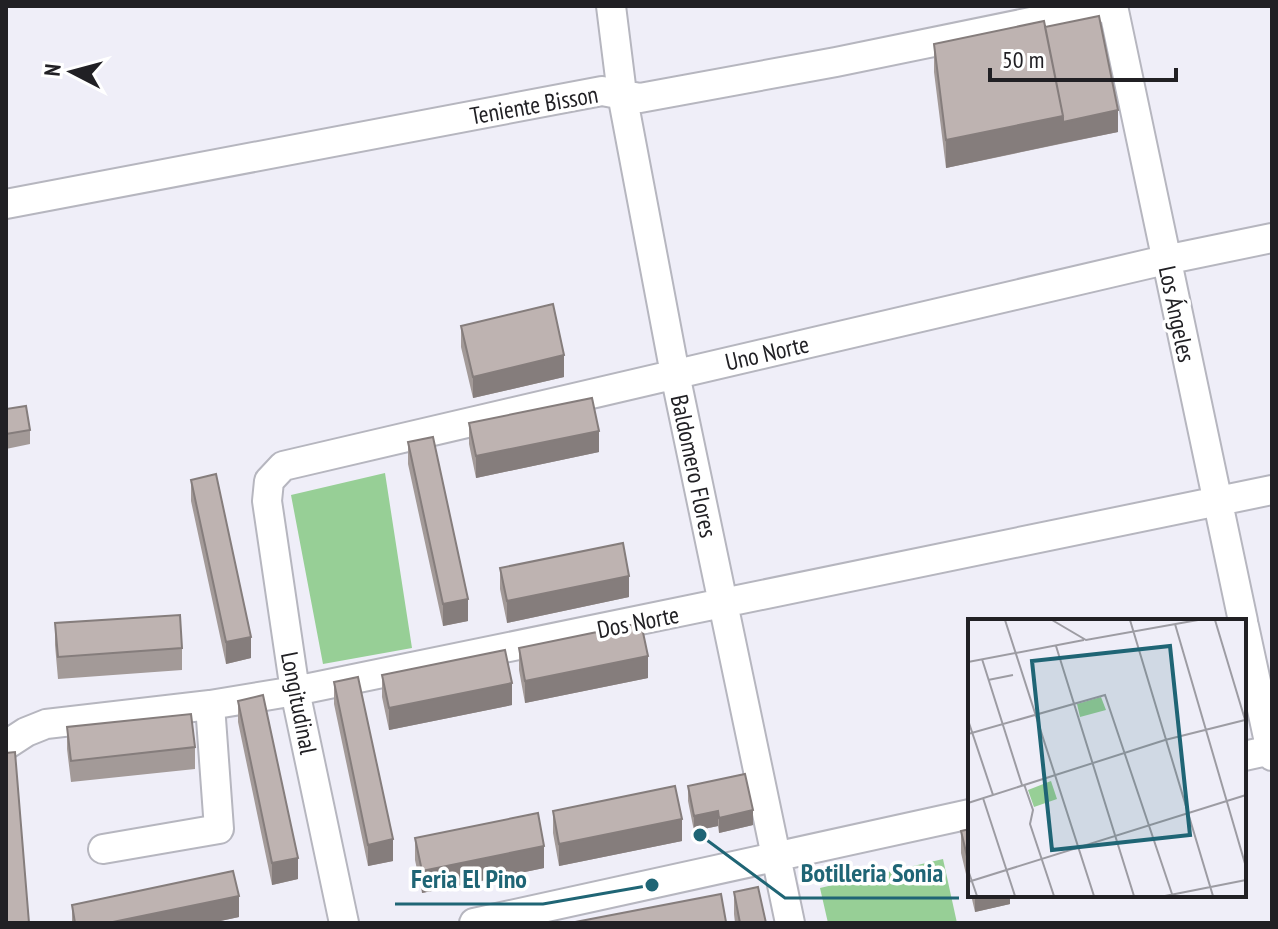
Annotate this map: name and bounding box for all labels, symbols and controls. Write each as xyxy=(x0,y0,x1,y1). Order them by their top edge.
north arrow xyxy=(32,32,112,112)
scale bar xyxy=(990,32,1176,82)
text: 50 m xyxy=(1002,44,1044,75)
text: N xyxy=(38,63,67,77)
street label: Teniente Bisson xyxy=(468,78,600,132)
street label: Los Ángeles xyxy=(1152,263,1202,365)
street label: Uno Norte xyxy=(722,328,812,378)
street label: Baldomero Flores xyxy=(664,392,724,540)
street label: Dos Norte xyxy=(594,599,682,645)
inset map xyxy=(968,619,1246,897)
street label: Longitudinal xyxy=(274,649,324,757)
callout: Botilleria Sonia xyxy=(785,848,959,898)
callout: Feria El Pino xyxy=(395,854,543,904)
text: Botilleria Sonia xyxy=(801,856,943,889)
text: Feria El Pino xyxy=(411,862,527,895)

